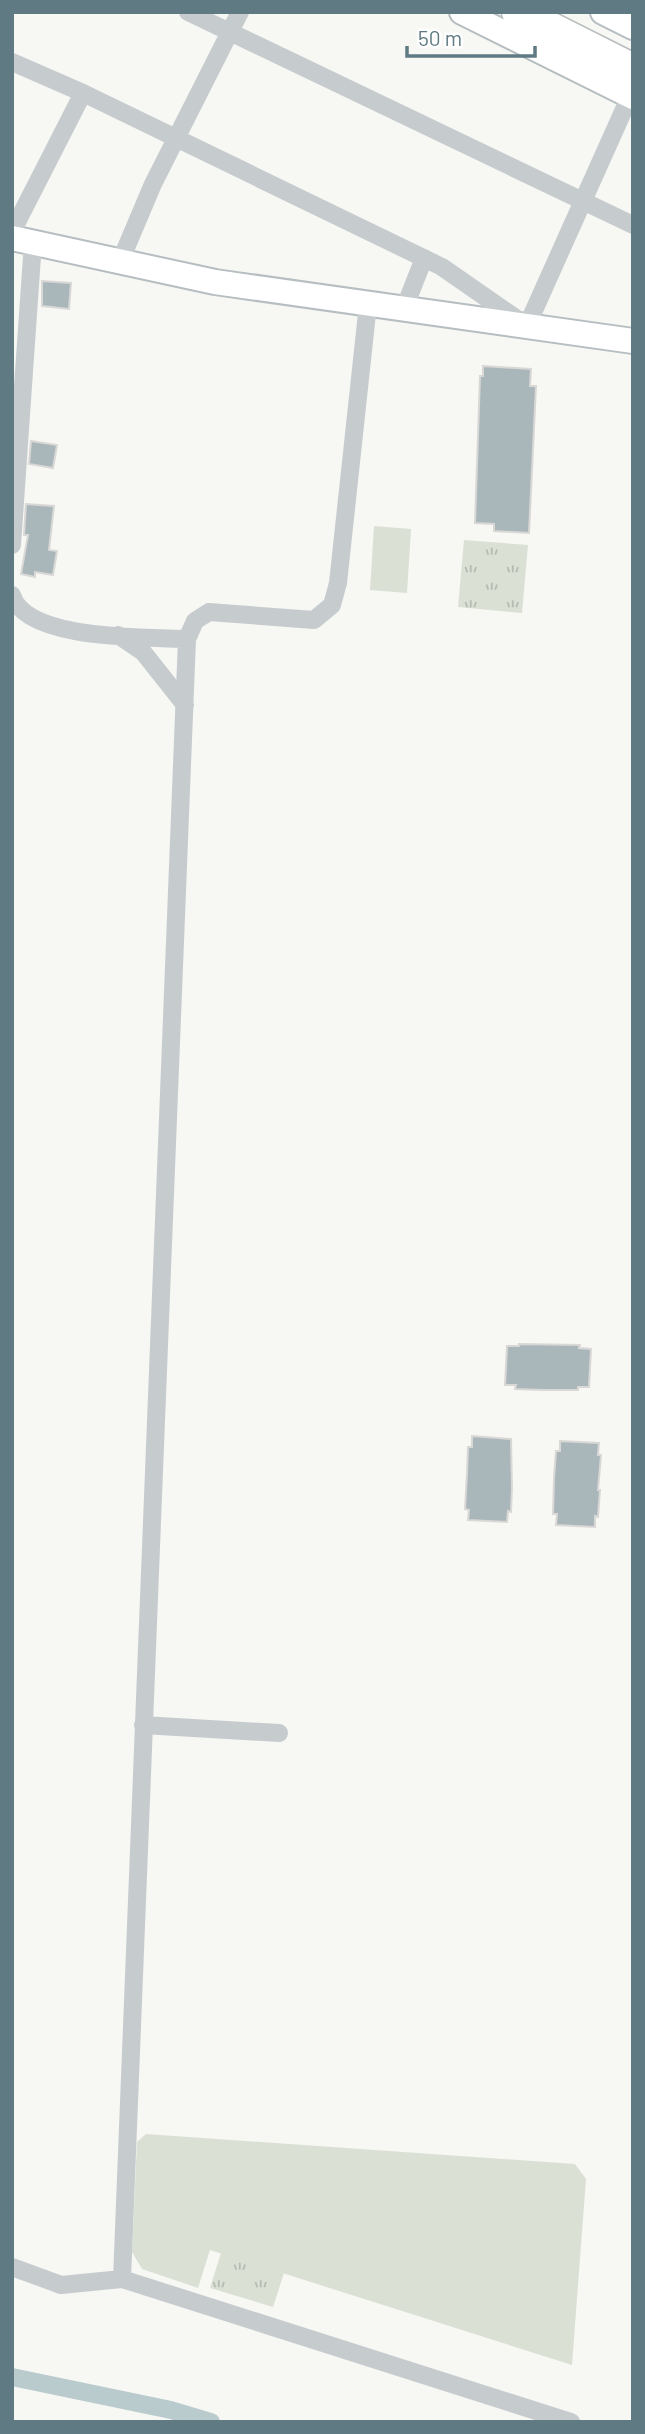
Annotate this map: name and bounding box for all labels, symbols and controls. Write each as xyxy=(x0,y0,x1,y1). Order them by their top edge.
scale bar xyxy=(407,14,535,58)
text: 50 m xyxy=(418,25,462,50)

